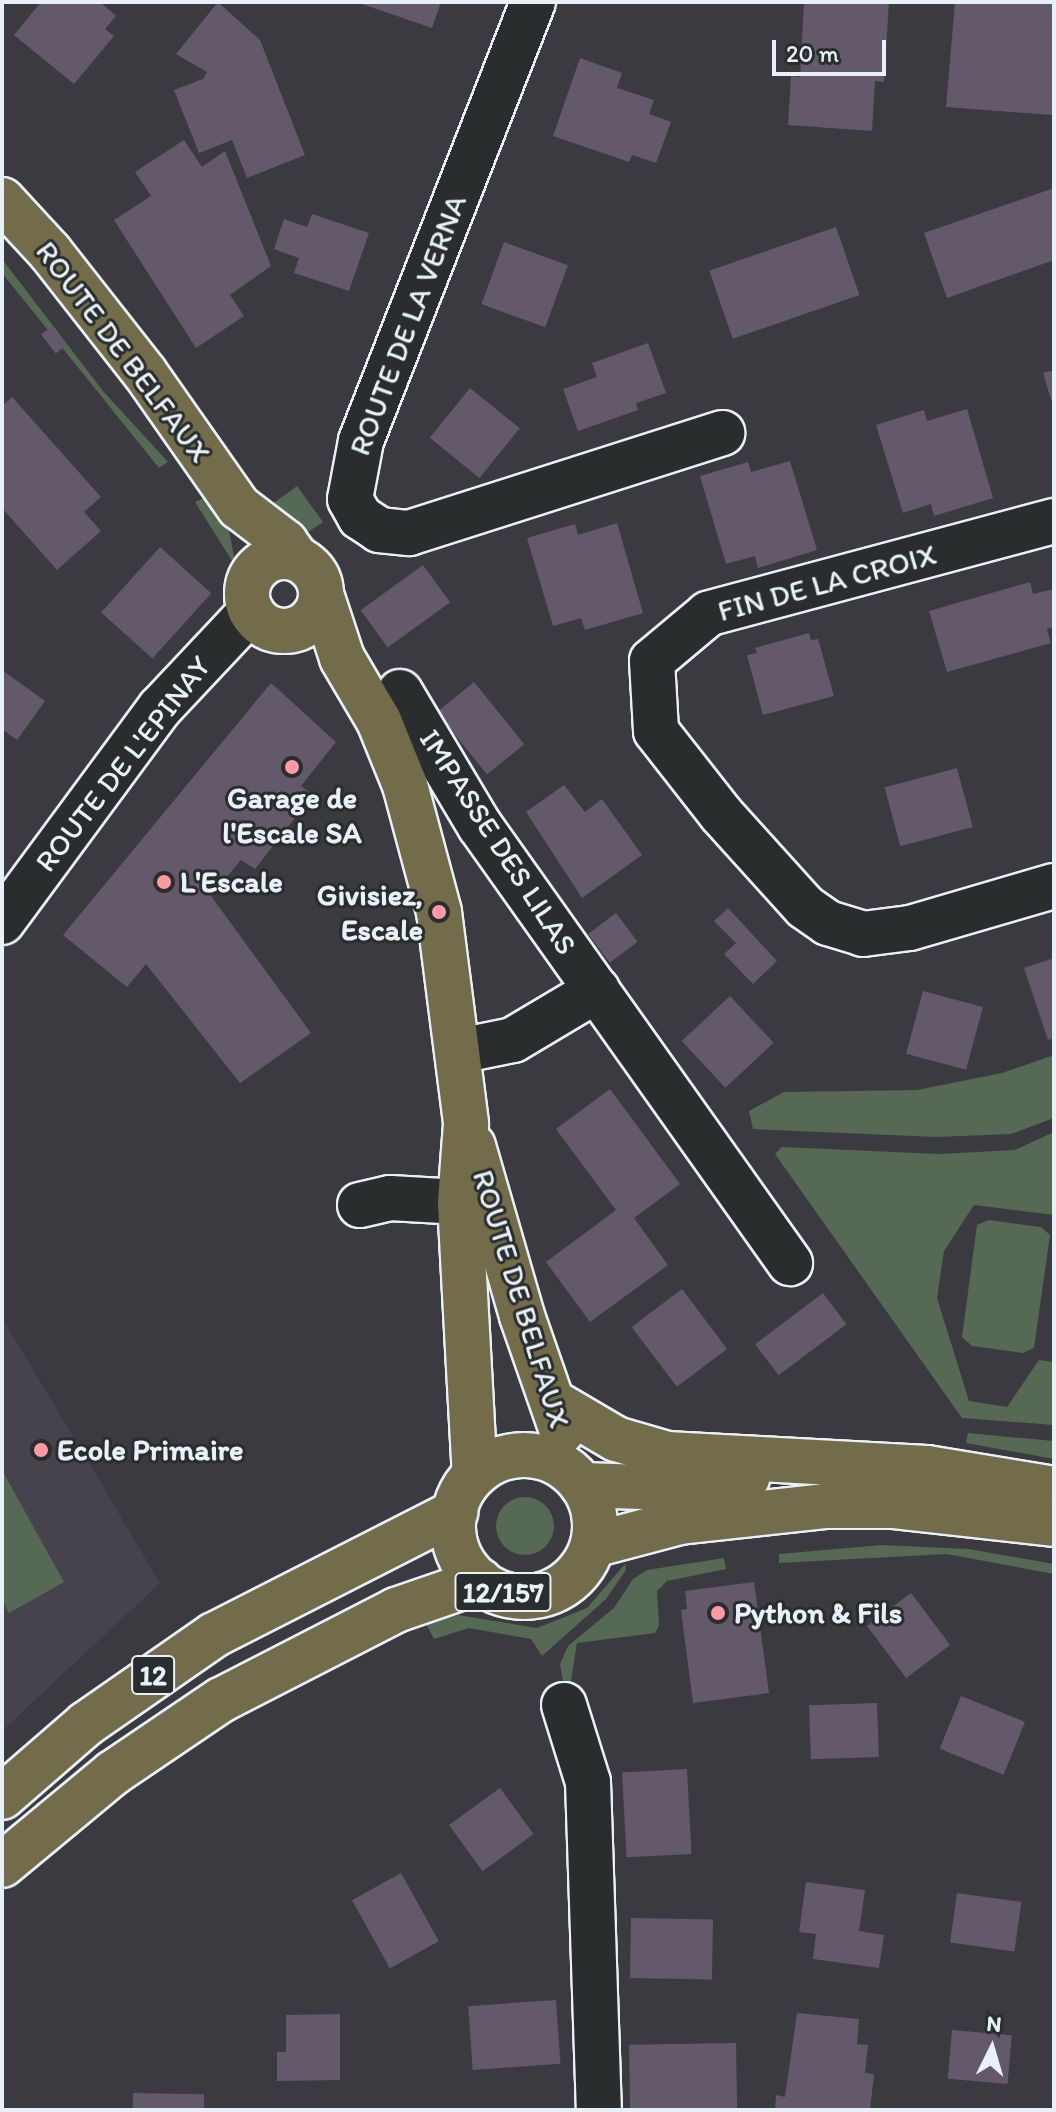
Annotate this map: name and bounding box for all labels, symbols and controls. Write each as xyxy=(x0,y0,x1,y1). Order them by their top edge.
scale bar xyxy=(776,24,890,74)
text: 20 m xyxy=(786,39,839,68)
street label: ROUTE DE LA VERNA xyxy=(342,189,474,461)
street label: ROUTE DE BELFAUX xyxy=(28,234,218,470)
street label: FIN DE LA CROIX xyxy=(714,537,940,629)
street label: ROUTE DE L'EPINAY xyxy=(28,650,218,878)
street label: IMPASSE DES LILAS xyxy=(411,721,585,963)
marker: Garage de l'Escale SA xyxy=(283,758,301,776)
place label: Garage de l'Escale SA xyxy=(222,780,362,850)
place label: L'Escale xyxy=(180,864,283,900)
marker: L'Escale xyxy=(155,873,173,891)
place label: Givisiez, Escale xyxy=(317,877,423,948)
marker: Givisiez, Escale xyxy=(430,903,448,921)
street label: ROUTE DE BELFAUX xyxy=(465,1166,577,1432)
place label: Ecole Primaire xyxy=(57,1432,242,1468)
marker: Ecole Primaire xyxy=(32,1441,50,1459)
road number: 12/157 xyxy=(453,1568,553,1616)
place label: Python & Fils xyxy=(734,1595,902,1631)
marker: Python & Fils xyxy=(709,1604,727,1622)
road number: 12 xyxy=(131,1651,175,1699)
north arrow xyxy=(952,2008,1032,2088)
text: N xyxy=(986,2009,1003,2038)

